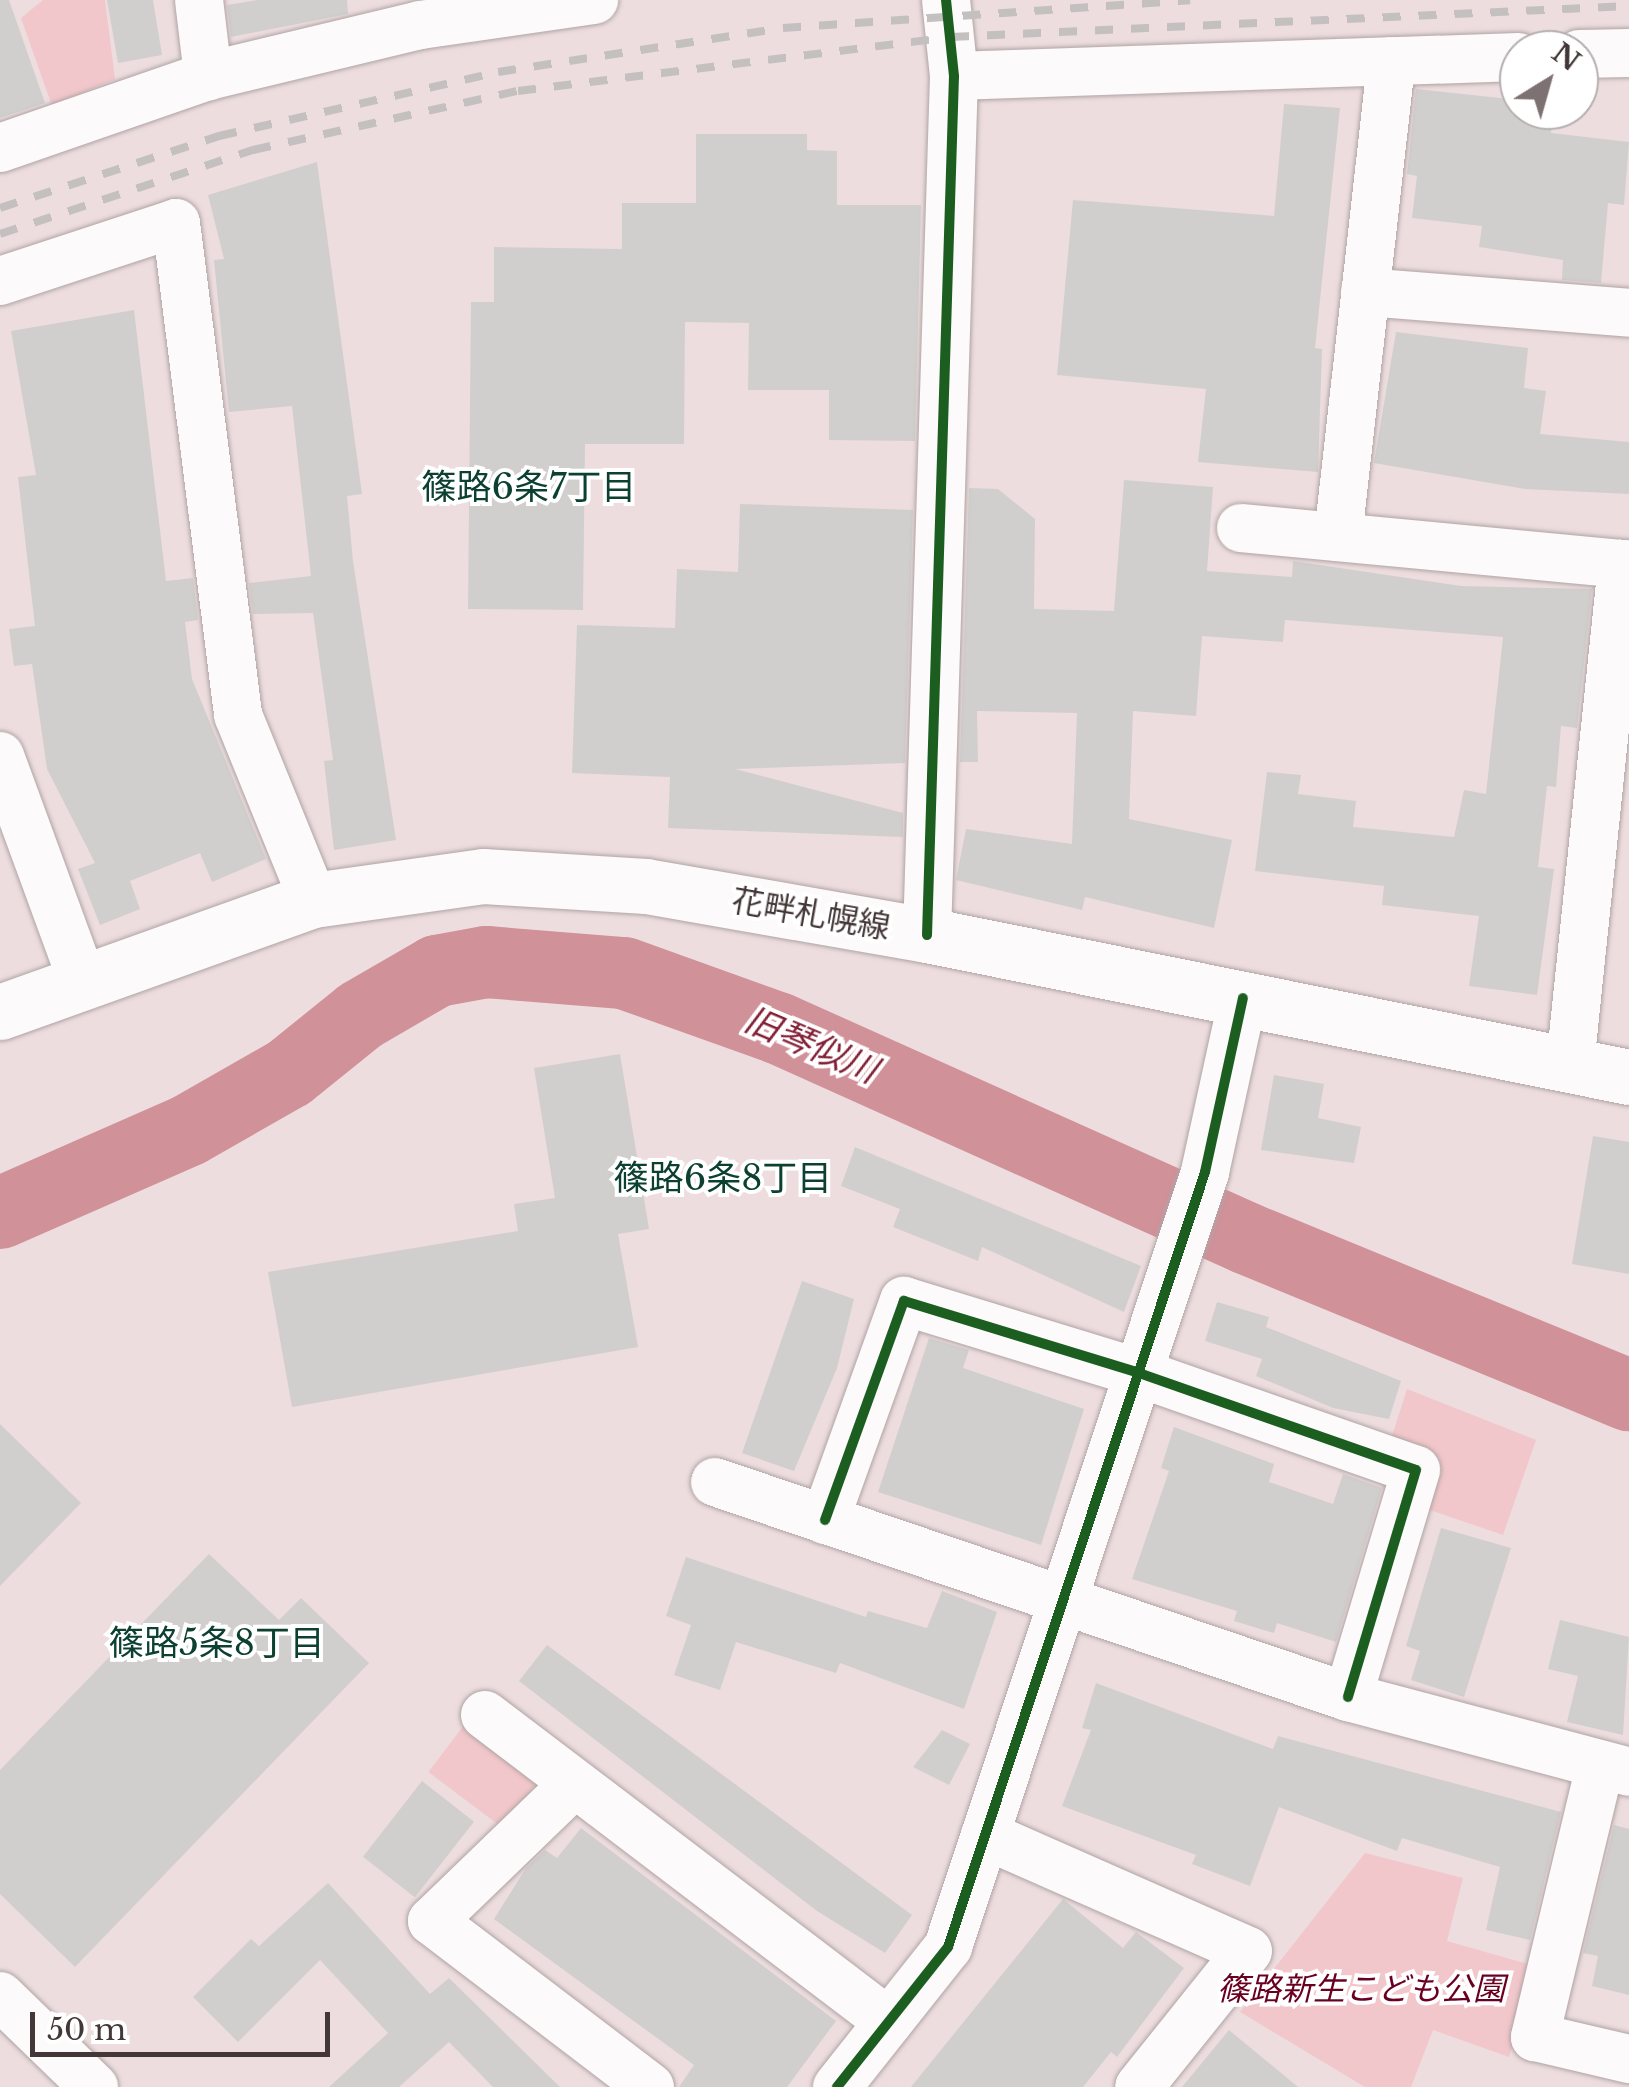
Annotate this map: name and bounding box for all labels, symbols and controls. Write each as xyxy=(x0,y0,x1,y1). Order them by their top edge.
north arrow xyxy=(1499,30,1599,130)
text: N xyxy=(1545,35,1587,79)
district label: 篠路6条7丁目 xyxy=(421,466,637,508)
street label: 花畔札幌線 xyxy=(729,881,893,947)
water label: 旧琴似川 xyxy=(738,998,884,1092)
district label: 篠路6条8丁目 xyxy=(614,1157,832,1199)
district label: 篠路5条8丁目 xyxy=(109,1622,325,1664)
park label: 篠路新生こども公園 xyxy=(1217,1970,1505,2008)
scale bar xyxy=(35,1992,335,2054)
text: 50 m xyxy=(47,2011,126,2048)

